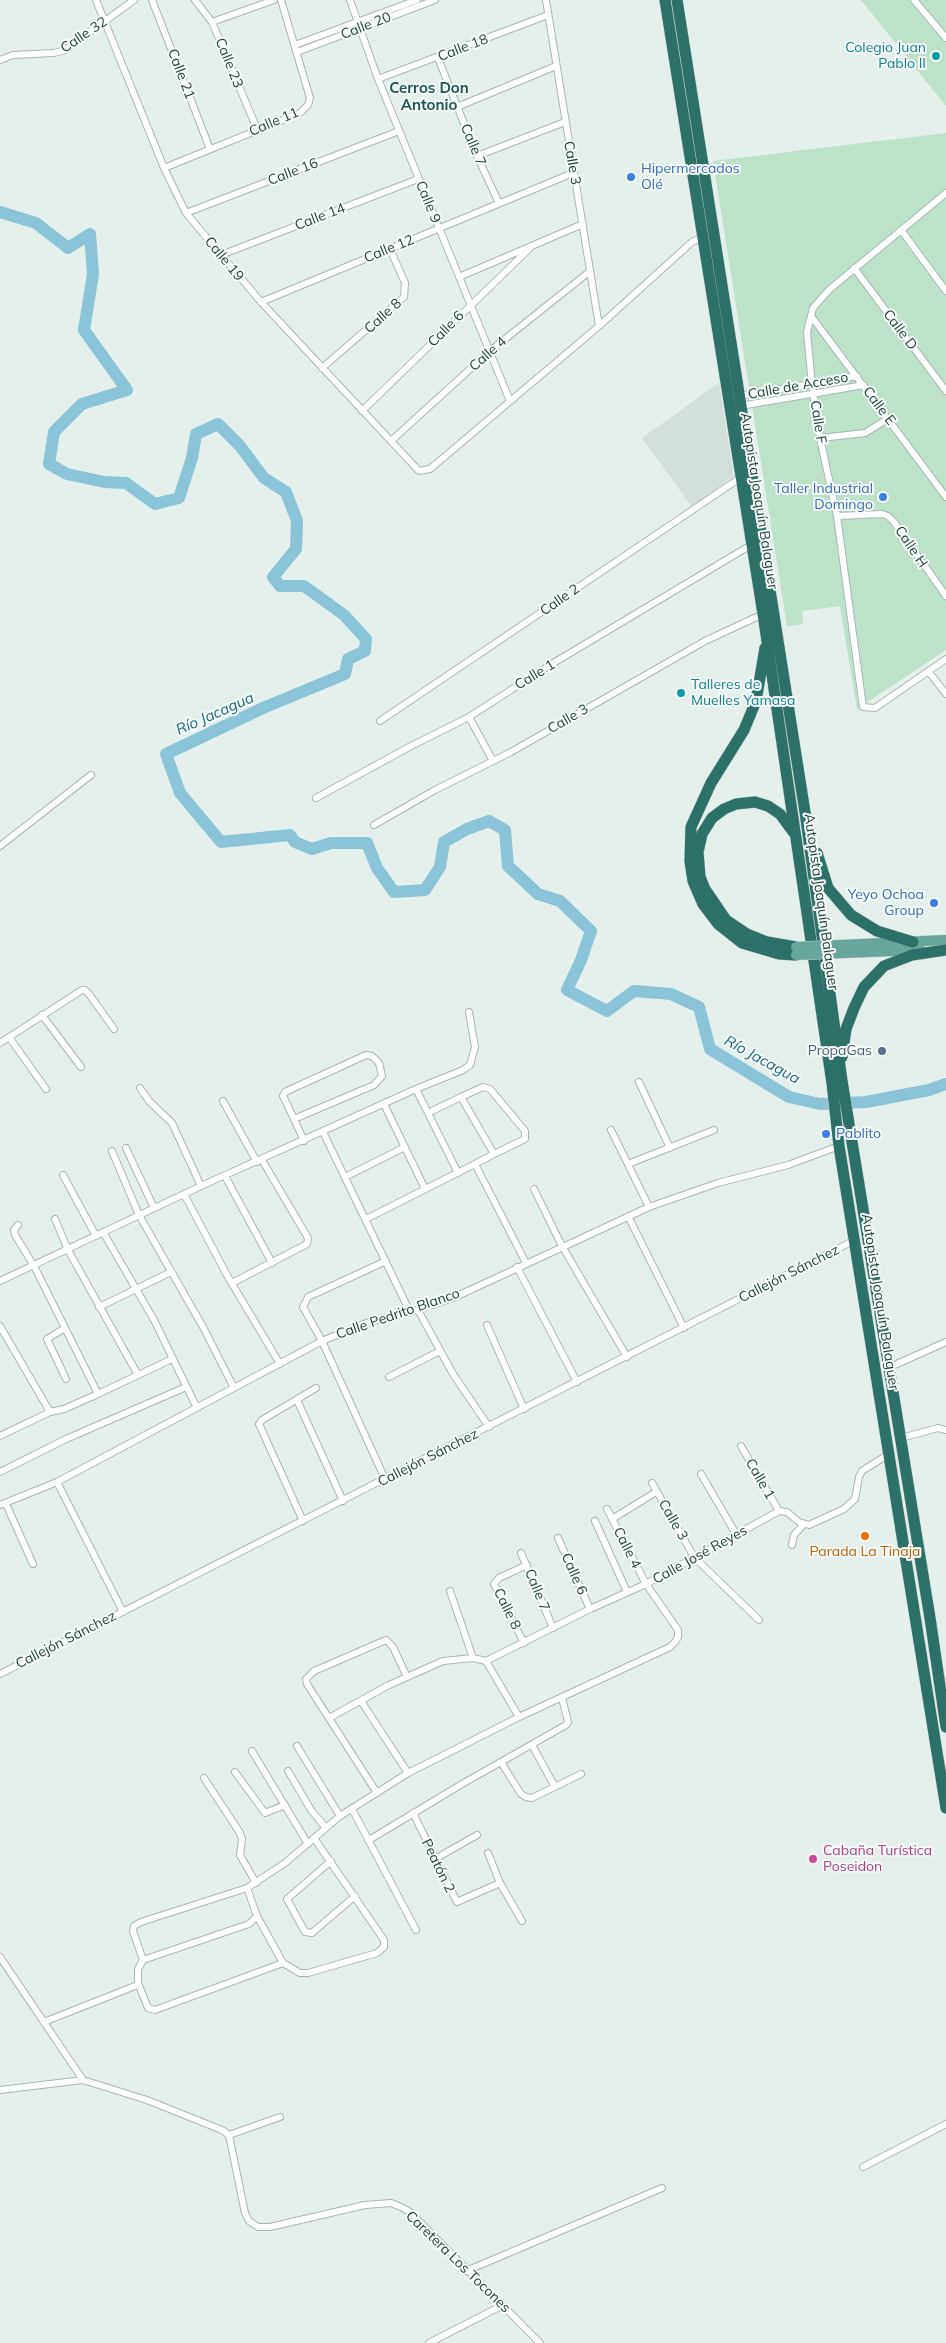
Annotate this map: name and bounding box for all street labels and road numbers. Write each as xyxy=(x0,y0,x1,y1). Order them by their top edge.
street label: Calle 20 xyxy=(338,9,394,43)
street label: Calle 32 xyxy=(58,13,110,57)
street label: Calle 18 xyxy=(435,31,491,65)
street label: Calle 23 xyxy=(211,36,247,90)
street label: Calle 21 xyxy=(164,46,198,102)
street label: Calle 11 xyxy=(247,104,301,140)
street label: Calle 7 xyxy=(457,121,489,169)
street label: Calle 3 xyxy=(560,140,584,186)
street label: Calle 16 xyxy=(265,155,321,189)
street label: Calle 9 xyxy=(412,178,444,226)
street label: Calle 14 xyxy=(292,200,348,234)
street label: Calle 12 xyxy=(362,231,416,267)
street label: Calle 19 xyxy=(201,233,247,285)
street label: Calle 8 xyxy=(361,295,405,337)
street label: Calle 6 xyxy=(424,307,468,351)
street label: Calle D xyxy=(879,307,921,353)
street label: Calle 4 xyxy=(466,333,510,375)
street label: Calle de Acceso xyxy=(746,369,850,403)
street label: Calle E xyxy=(859,383,899,429)
street label: Calle F xyxy=(806,399,830,445)
street label: Autopista Joaquín Balaguer xyxy=(737,412,781,590)
street label: Calle H xyxy=(891,523,931,571)
street label: Calle 2 xyxy=(537,580,583,620)
street label: Calle 1 xyxy=(512,656,558,694)
street label: Calle 3 xyxy=(545,701,591,737)
street label: Autopista Joaquín Balaguer xyxy=(800,813,842,991)
street label: Autopista Joaquín Balaguer xyxy=(858,1213,902,1391)
street label: Callejón Sánchez xyxy=(736,1241,842,1307)
street label: Calle Pedrito Blanco xyxy=(334,1285,462,1343)
street label: Callejón Sánchez xyxy=(375,1425,481,1491)
street label: Calle 1 xyxy=(742,1456,778,1502)
street label: Calle 3 xyxy=(655,1497,691,1543)
street label: Calle José Reyes xyxy=(650,1522,750,1588)
street label: Calle 4 xyxy=(610,1525,644,1571)
street label: Calle 6 xyxy=(557,1550,591,1598)
street label: Calle 7 xyxy=(521,1566,553,1614)
street label: Calle 8 xyxy=(490,1586,524,1632)
street label: Callejón Sánchez xyxy=(13,1607,119,1673)
street label: Peatón 2 xyxy=(418,1836,458,1896)
street label: Caretera Los Tocones xyxy=(402,2208,514,2316)

